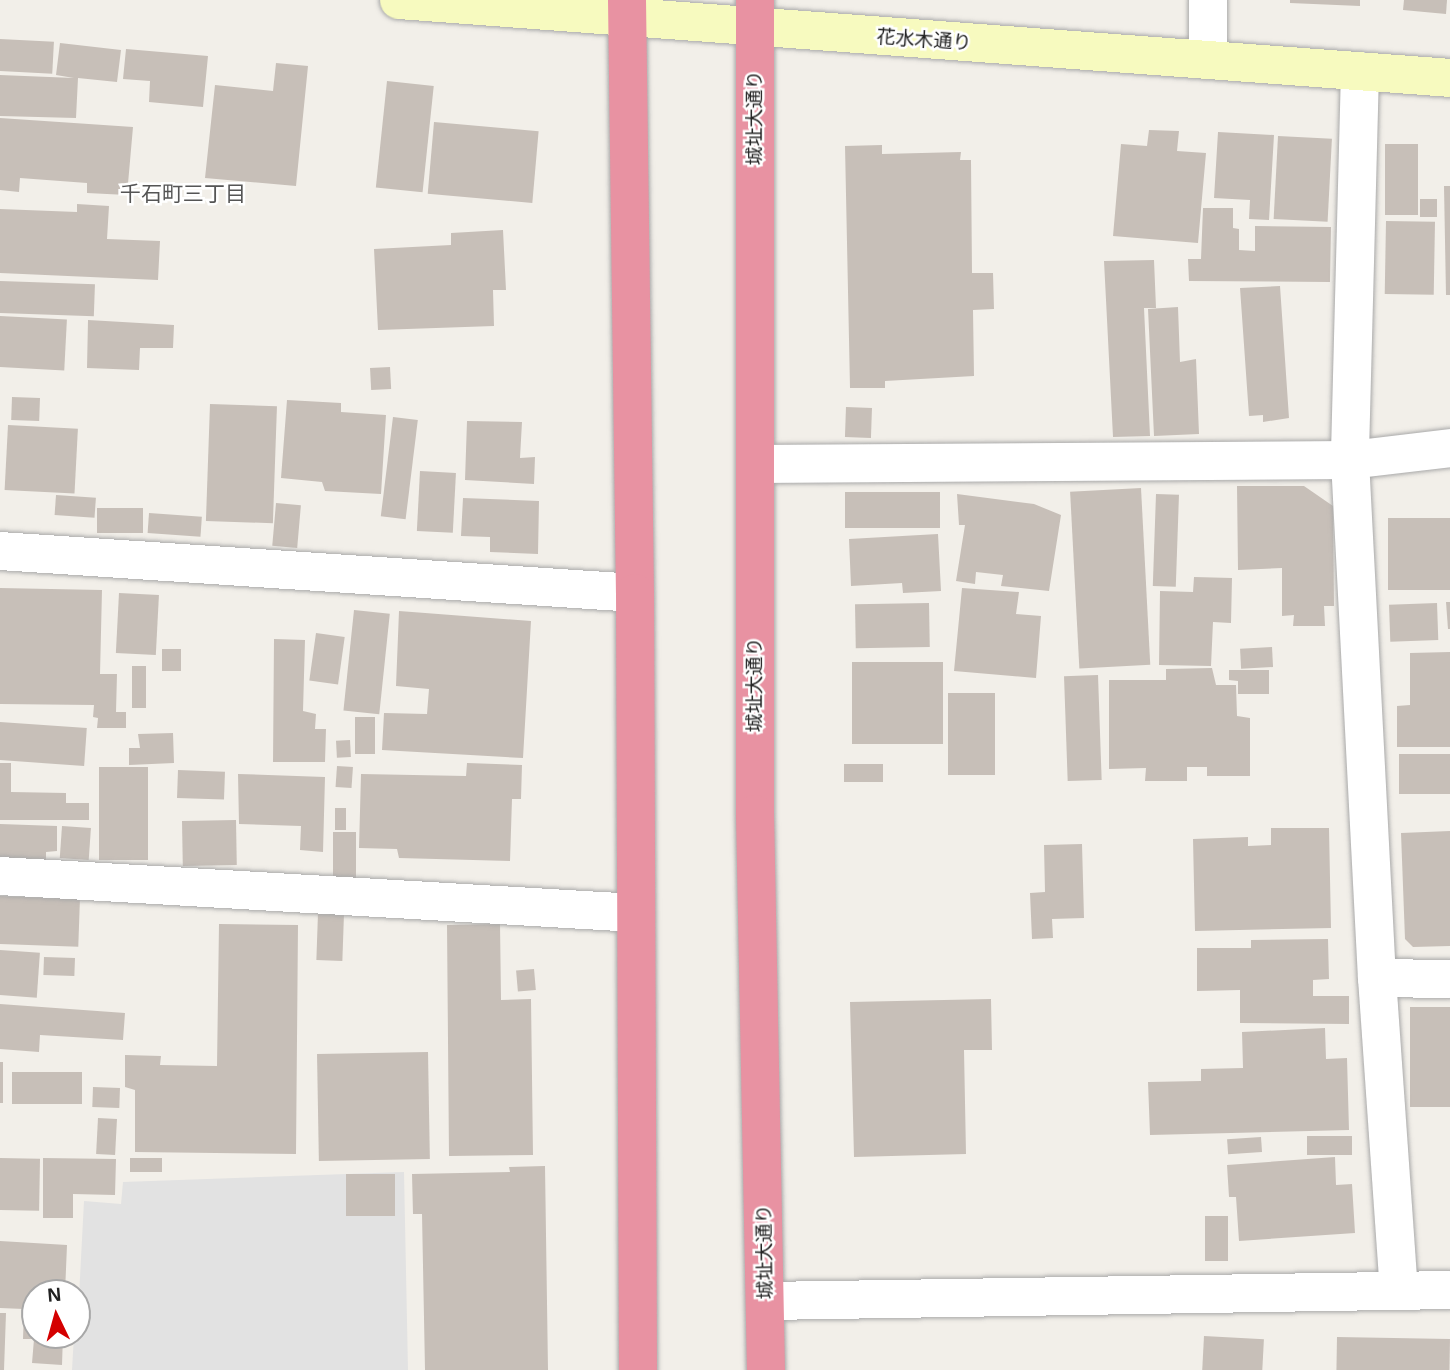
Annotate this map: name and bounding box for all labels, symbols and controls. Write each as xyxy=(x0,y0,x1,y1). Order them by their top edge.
street label: 花水木通り xyxy=(876,25,972,55)
street label: 城址大通り xyxy=(744,71,766,165)
district label: 千石町三丁目 xyxy=(120,181,246,207)
street label: 城址大通り xyxy=(744,638,766,732)
street label: 城址大通り xyxy=(753,1204,777,1300)
north arrow xyxy=(21,1279,91,1349)
text: N xyxy=(47,1284,62,1306)

